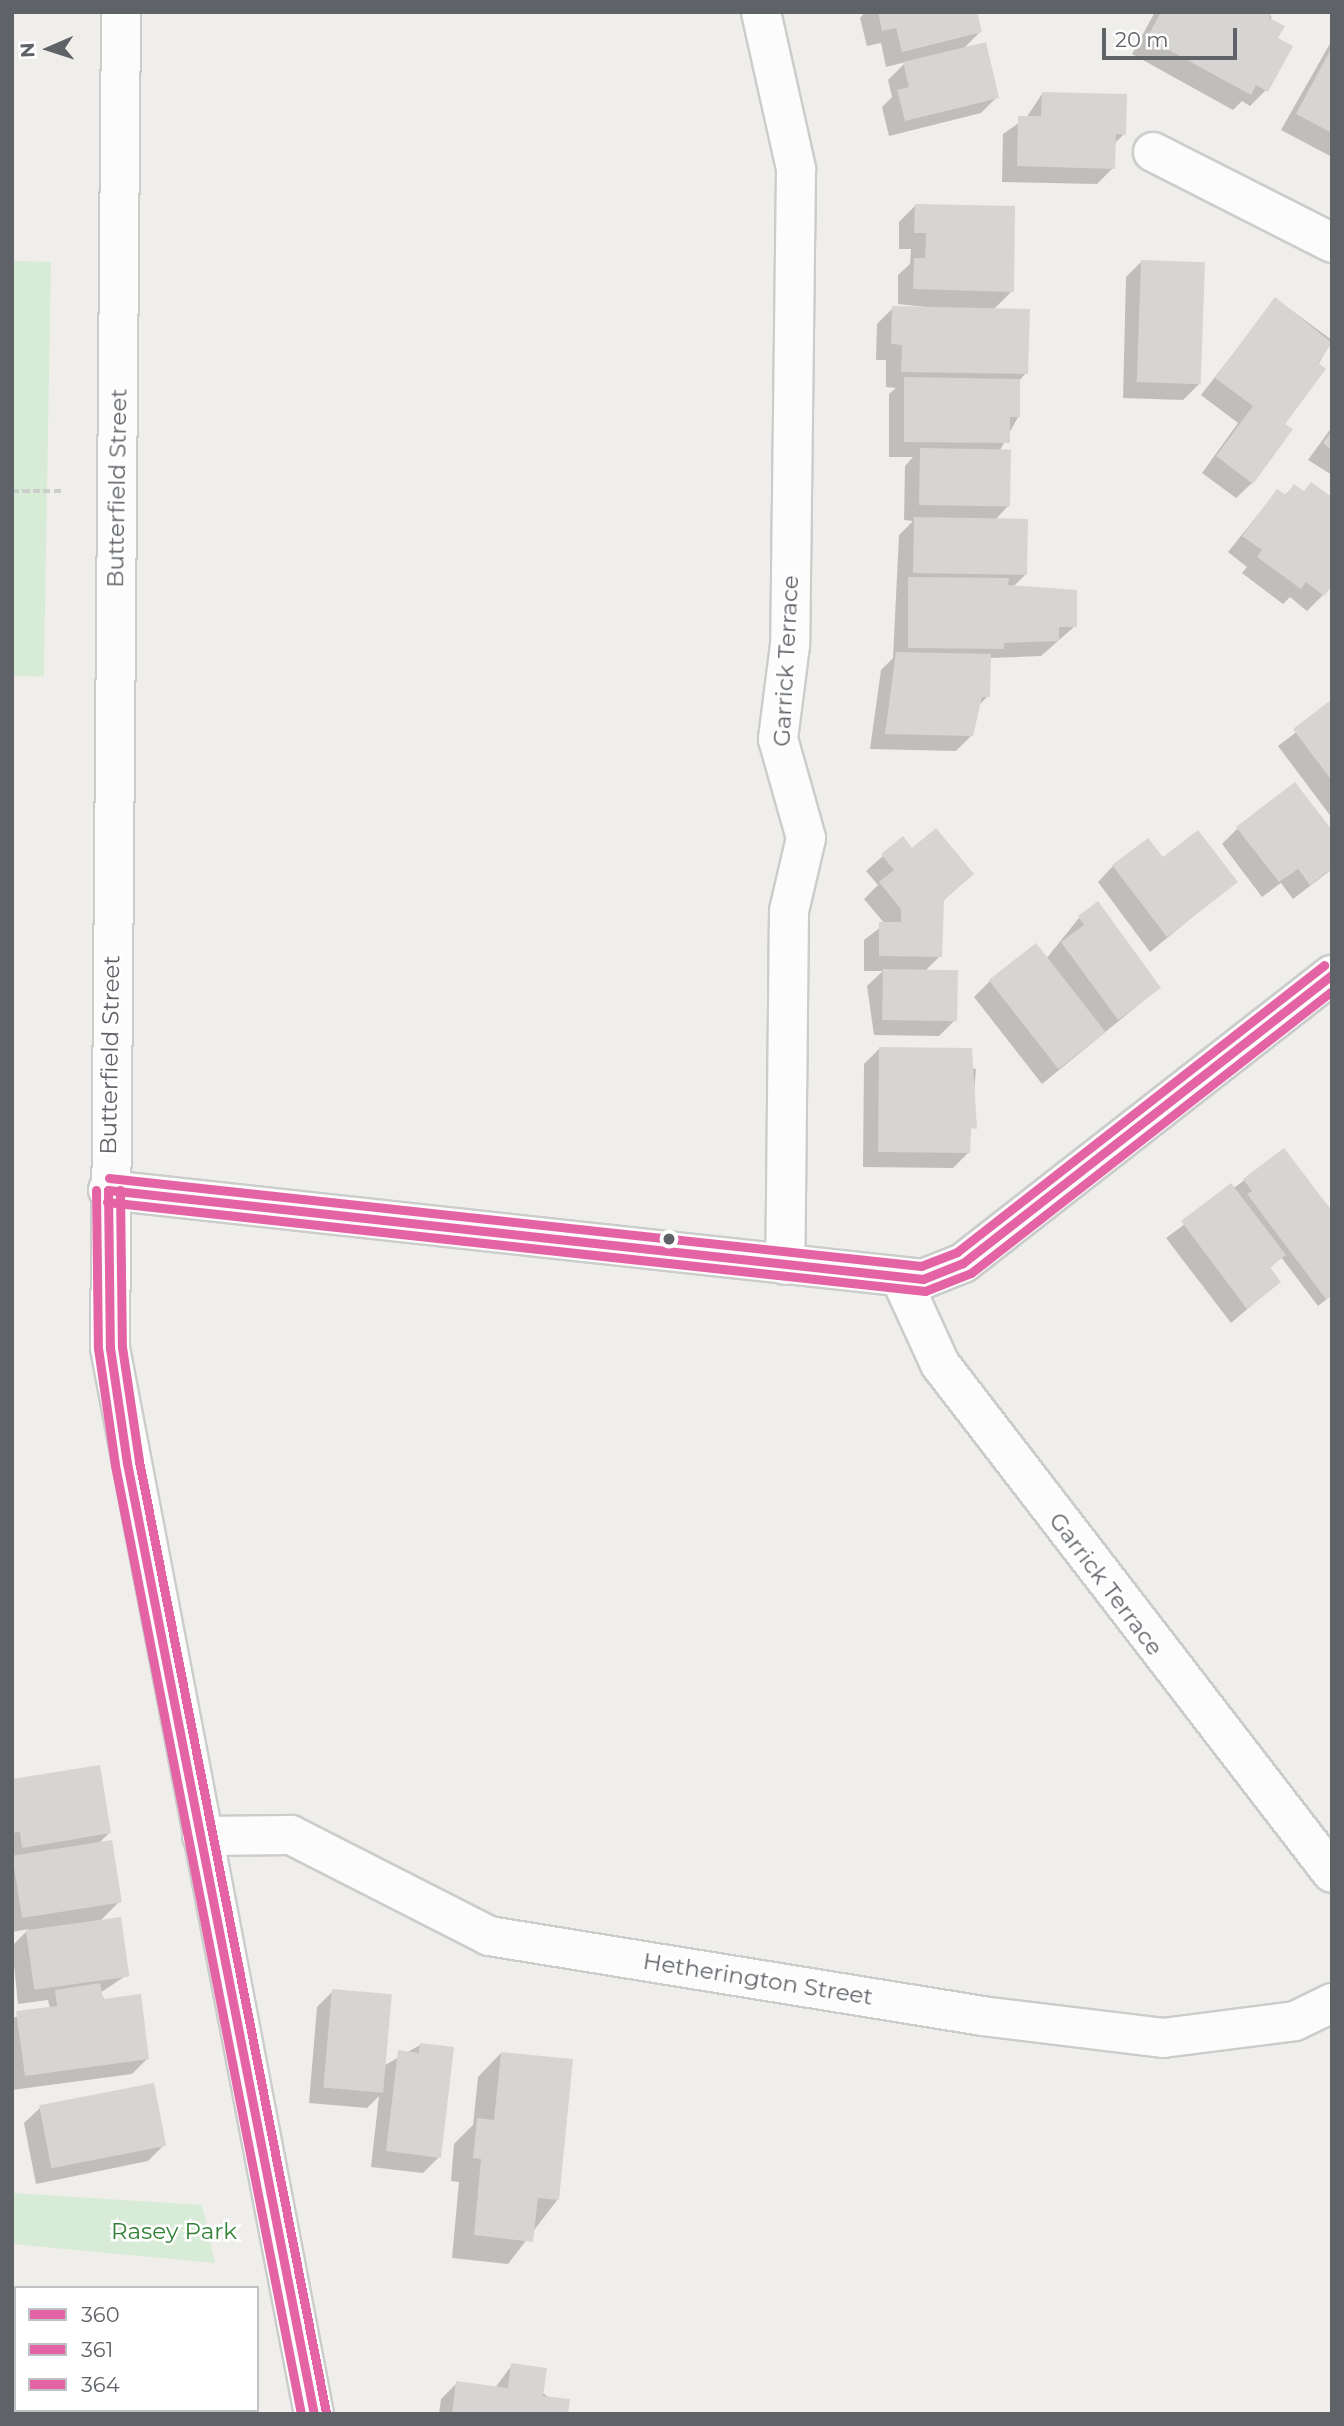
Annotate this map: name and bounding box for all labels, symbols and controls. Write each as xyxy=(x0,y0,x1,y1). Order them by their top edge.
north arrow xyxy=(14,14,84,84)
scale bar xyxy=(1106,14,1241,58)
text: 20 m xyxy=(1115,27,1169,52)
text: N xyxy=(16,42,39,58)
street label: Butterfield Street xyxy=(101,388,133,588)
street label: Garrick Terrace xyxy=(768,575,804,747)
street label: Butterfield Street xyxy=(94,955,126,1155)
unlabelled marker xyxy=(662,1232,676,1246)
street label: Garrick Terrace xyxy=(1043,1507,1169,1661)
street label: Hetherington Street xyxy=(641,1947,875,2011)
park label: Rasey Park xyxy=(111,2217,237,2245)
legend xyxy=(14,2286,259,2412)
text: 360 xyxy=(81,2302,120,2327)
text: 361 xyxy=(81,2337,113,2362)
text: 364 xyxy=(81,2372,120,2397)

